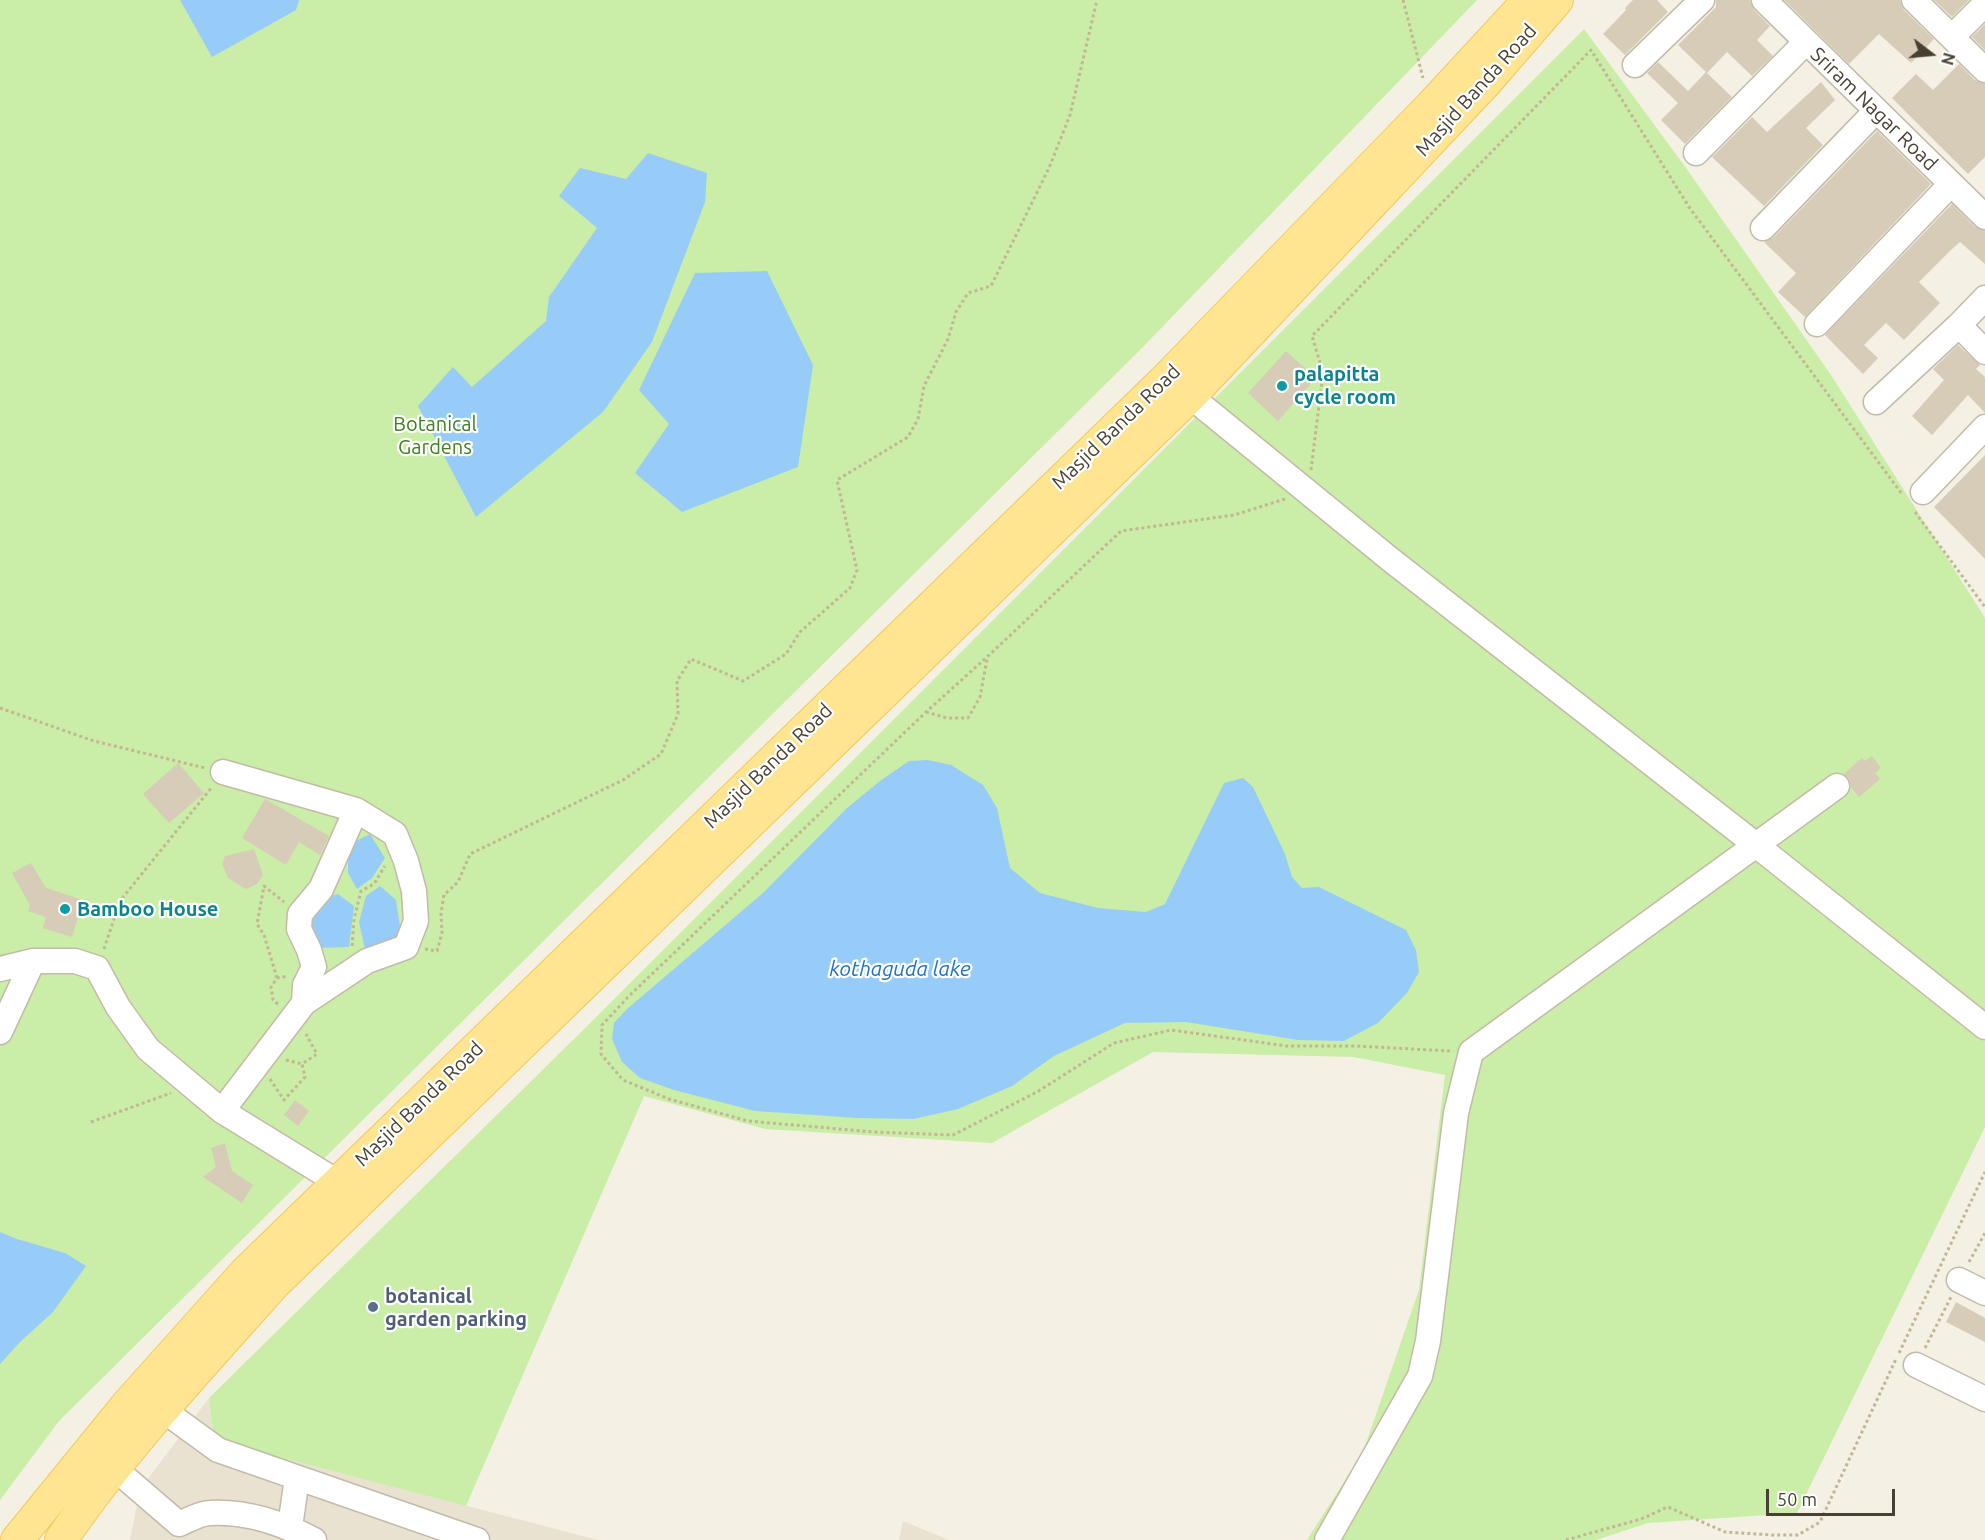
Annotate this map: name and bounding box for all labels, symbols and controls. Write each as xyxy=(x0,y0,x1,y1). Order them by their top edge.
street label: Masjid Banda Road xyxy=(1410,19,1542,161)
north arrow xyxy=(1901,24,1961,84)
street label: Sriram Nagar Road xyxy=(1806,42,1942,176)
text: N xyxy=(1938,51,1959,67)
street label: Masjid Banda Road xyxy=(1047,360,1185,494)
place label: palapitta cycle room xyxy=(1294,362,1396,409)
marker: palapitta cycle room xyxy=(1275,379,1289,393)
park label: Botanical Gardens xyxy=(393,412,477,459)
street label: Masjid Banda Road xyxy=(699,699,837,833)
place label: Bamboo House xyxy=(77,897,218,921)
marker: Bamboo House xyxy=(58,902,72,916)
water label: kothaguda lake xyxy=(829,956,971,982)
street label: Masjid Banda Road xyxy=(350,1037,488,1171)
place label: botanical garden parking xyxy=(385,1284,527,1331)
marker: botanical garden parking xyxy=(366,1300,380,1314)
scale bar xyxy=(1769,1477,1898,1515)
text: 50 m xyxy=(1777,1489,1817,1509)

